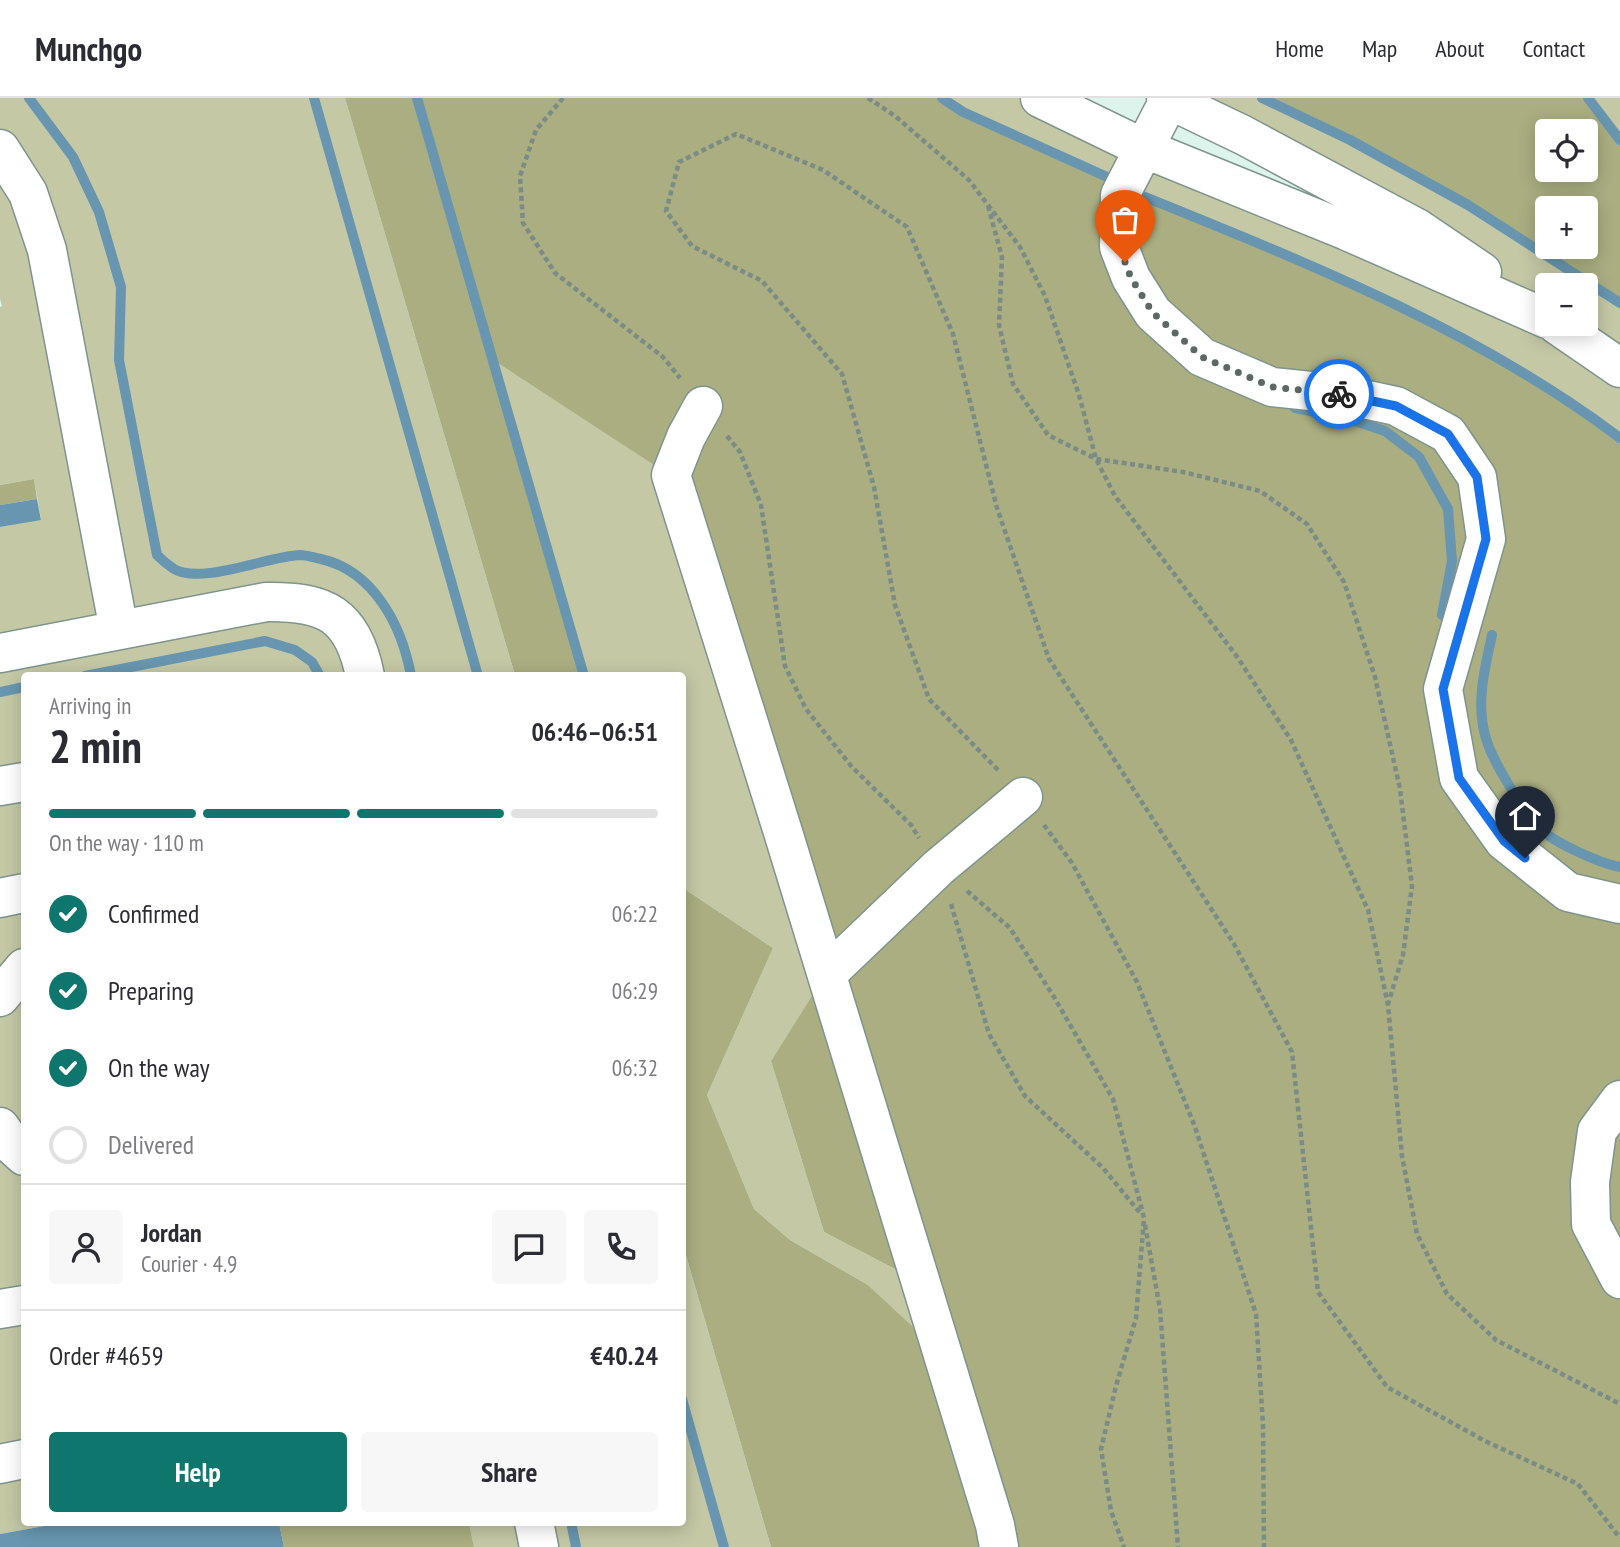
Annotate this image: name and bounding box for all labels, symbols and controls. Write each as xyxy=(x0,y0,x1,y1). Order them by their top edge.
text: Munchgo xyxy=(35,27,142,70)
text: Home xyxy=(1275,33,1324,64)
text: Map xyxy=(1362,33,1397,64)
text: About xyxy=(1435,33,1484,64)
text: Contact xyxy=(1522,33,1585,64)
map controls xyxy=(1535,119,1598,336)
button: locate xyxy=(1535,119,1598,182)
pin xyxy=(1095,190,1155,262)
button: + xyxy=(1535,196,1598,259)
icon: bag xyxy=(1106,201,1144,239)
button: − xyxy=(1535,273,1598,336)
courier xyxy=(1304,359,1374,429)
icon: bike xyxy=(1320,375,1358,413)
text: Arriving in xyxy=(49,691,131,720)
text: 06:46–06:51 xyxy=(531,715,658,748)
text: 2 min xyxy=(49,716,142,776)
pin xyxy=(1495,786,1555,858)
icon: home xyxy=(1506,797,1544,835)
text: On the way · 110 m xyxy=(49,828,204,857)
icon: check xyxy=(49,895,87,933)
text: Confirmed xyxy=(108,897,199,930)
text: 06:22 xyxy=(612,899,658,928)
icon: check xyxy=(49,972,87,1010)
text: Preparing xyxy=(108,974,194,1007)
text: 06:29 xyxy=(612,976,658,1005)
icon: check xyxy=(49,1049,87,1087)
text: On the way xyxy=(108,1051,210,1084)
text: 06:32 xyxy=(612,1053,658,1082)
text: Delivered xyxy=(108,1128,194,1161)
button: person xyxy=(49,1210,123,1284)
button: chat xyxy=(492,1210,566,1284)
button: phone xyxy=(584,1210,658,1284)
text: Jordan xyxy=(141,1216,202,1249)
text: Courier · 4.9 xyxy=(141,1249,237,1278)
text: Order #4659 xyxy=(49,1339,164,1372)
text: €40.24 xyxy=(590,1339,658,1372)
button: Help xyxy=(49,1432,347,1512)
button: Share xyxy=(361,1432,658,1512)

